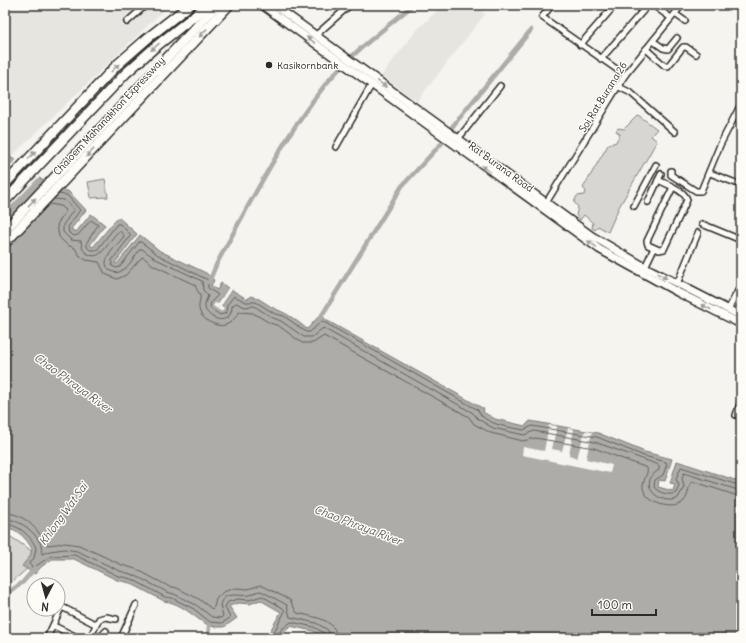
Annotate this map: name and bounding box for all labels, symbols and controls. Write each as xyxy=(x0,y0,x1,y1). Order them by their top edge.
one-way arrow xyxy=(198,28,208,38)
one-way arrow xyxy=(305,36,316,44)
one-way arrow xyxy=(150,42,161,51)
street label: Chaloem Mahanakhon Expressway xyxy=(50,54,168,178)
place label: Kasikornbank xyxy=(277,59,338,72)
street label: Soi Rat Burana 26 xyxy=(576,59,630,135)
marker: Kasikornbank xyxy=(264,60,274,70)
one-way arrow xyxy=(110,63,120,73)
one-way arrow xyxy=(376,79,387,88)
street label: Rat Burana Road xyxy=(466,139,536,195)
one-way arrow xyxy=(85,148,95,158)
one-way arrow xyxy=(27,151,36,160)
one-way arrow xyxy=(481,165,492,173)
one-way arrow xyxy=(27,197,37,207)
one-way arrow xyxy=(587,240,597,248)
one-way arrow xyxy=(656,273,668,279)
one-way arrow xyxy=(700,304,712,310)
water label: Chao Phraya River xyxy=(31,350,116,417)
water label: Khlong Wat Sai xyxy=(36,479,91,548)
water label: Chao Phraya River xyxy=(312,502,405,549)
north arrow xyxy=(26,577,66,617)
scale bar xyxy=(592,591,656,617)
text: 100 m xyxy=(598,597,632,612)
text: N xyxy=(40,600,49,614)

